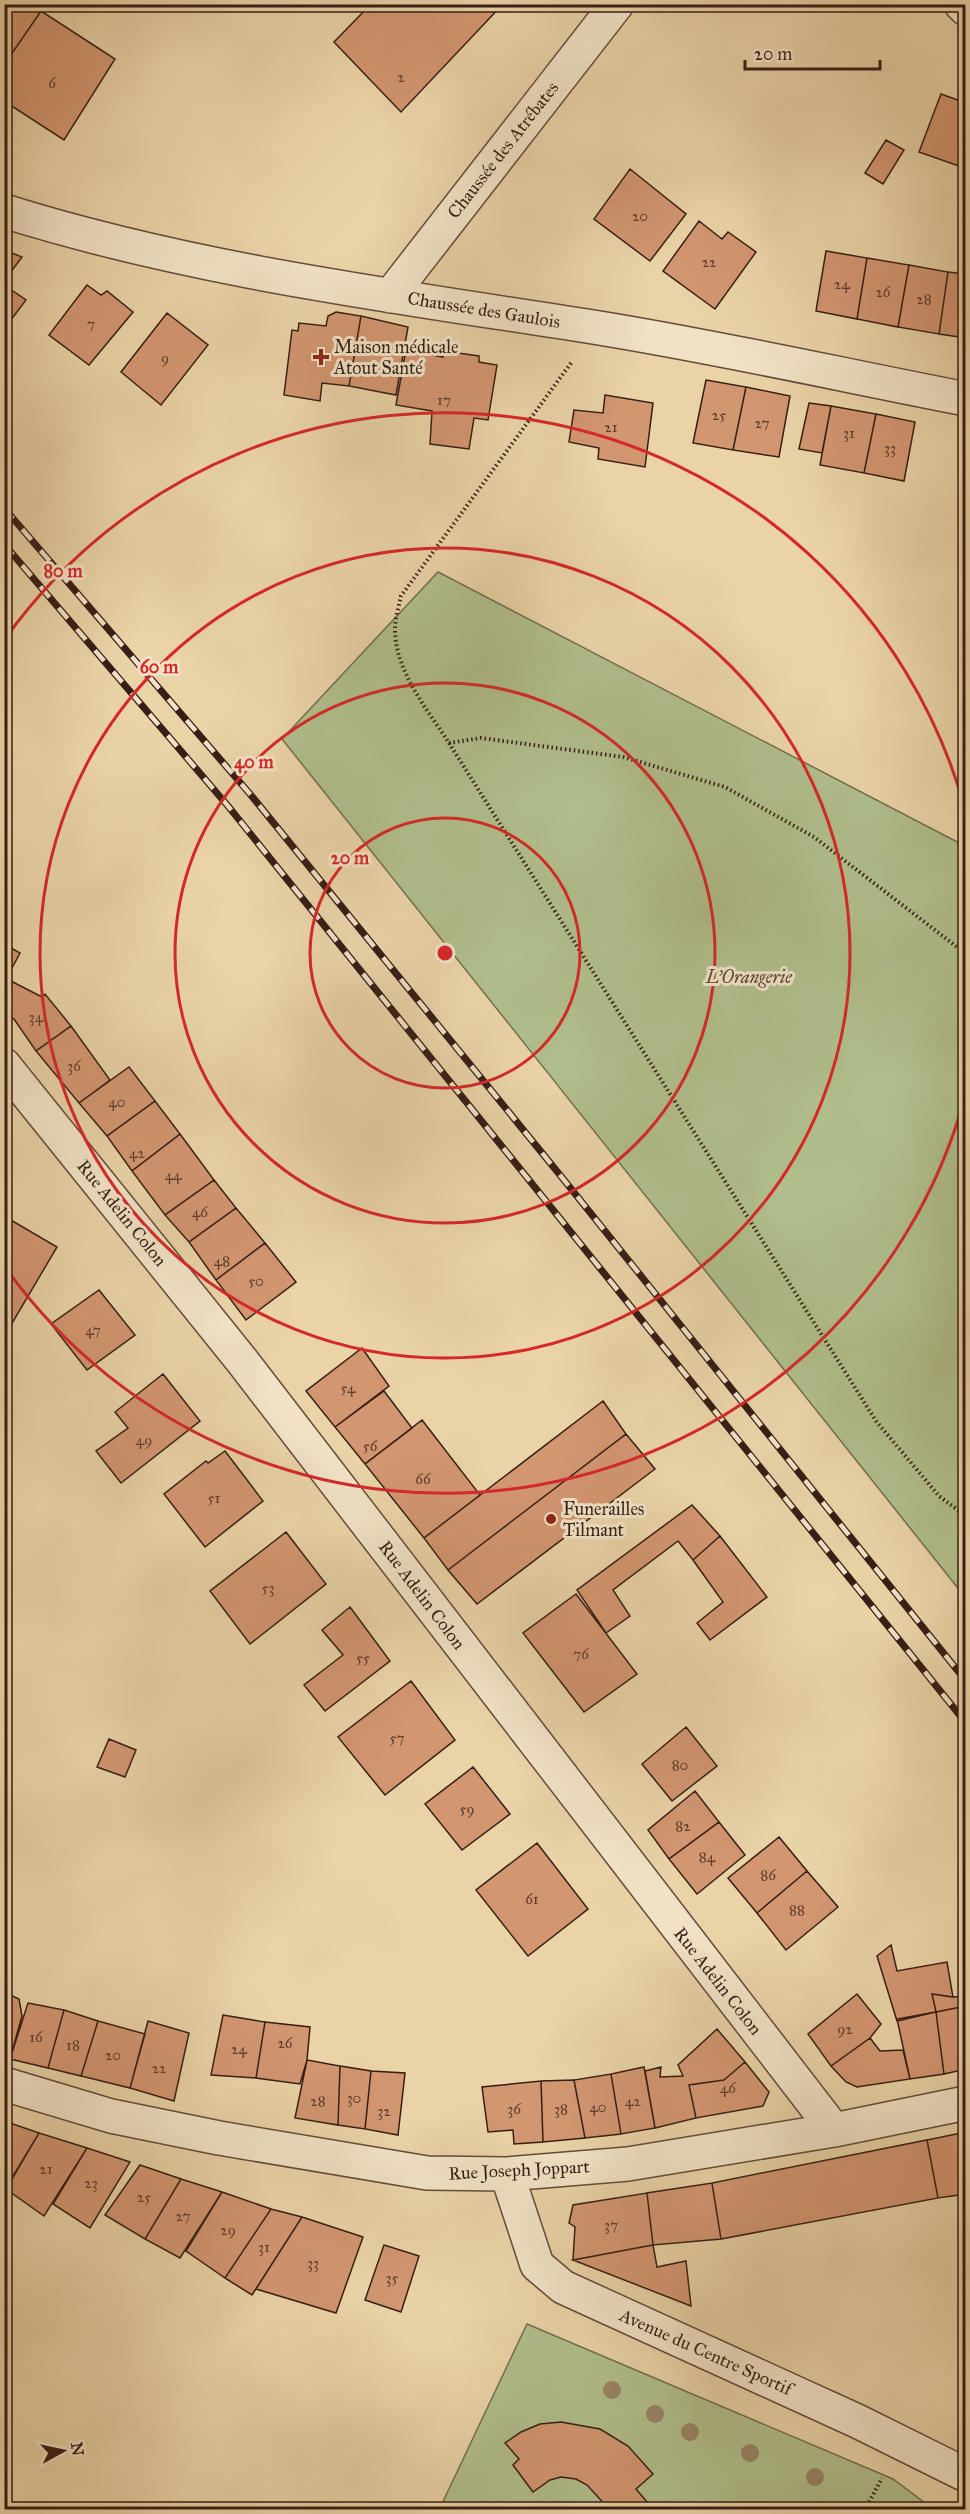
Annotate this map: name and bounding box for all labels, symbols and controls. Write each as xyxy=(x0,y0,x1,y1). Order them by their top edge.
scale bar xyxy=(745,33,880,71)
text: 20 m xyxy=(754,43,792,65)
house number: 2 xyxy=(397,68,405,86)
house number: 6 xyxy=(48,74,57,92)
street label: Chaussée des Atrébates xyxy=(443,77,563,223)
house number: 20 xyxy=(632,207,648,225)
house number: 22 xyxy=(702,253,717,271)
house number: 24 xyxy=(834,275,851,293)
house number: 26 xyxy=(875,283,892,301)
street label: Chaussée des Gaulois xyxy=(406,287,562,333)
house number: 28 xyxy=(916,290,932,308)
house number: 7 xyxy=(87,315,95,333)
place label: Maison médicale Atout Santé xyxy=(333,336,458,379)
marker: Maison médicale Atout Santé xyxy=(312,348,330,366)
house number: 9 xyxy=(161,349,169,367)
house number: 17 xyxy=(437,391,451,409)
house number: 25 xyxy=(712,406,726,424)
house number: 27 xyxy=(755,414,770,432)
house number: 21 xyxy=(604,418,618,436)
house number: 31 xyxy=(843,424,855,442)
house number: 33 xyxy=(884,439,896,457)
text: 80 m xyxy=(43,560,83,582)
text: 60 m xyxy=(140,656,179,678)
text: 40 m xyxy=(234,751,275,774)
text: 20 m xyxy=(331,847,370,869)
centre of rings xyxy=(435,943,455,963)
park label: L'Orangerie xyxy=(705,966,793,988)
house number: 34 xyxy=(29,1008,44,1026)
house number: 36 xyxy=(67,1057,82,1075)
house number: 40 xyxy=(108,1093,126,1111)
house number: 42 xyxy=(129,1144,145,1162)
street label: Rue Adelin Colon xyxy=(72,1155,172,1271)
house number: 44 xyxy=(165,1166,182,1184)
house number: 46 xyxy=(192,1203,209,1221)
house number: 48 xyxy=(214,1252,230,1270)
house number: 50 xyxy=(248,1272,264,1290)
house number: 47 xyxy=(85,1321,101,1339)
house number: 54 xyxy=(341,1379,356,1397)
house number: 49 xyxy=(136,1431,152,1449)
house number: 56 xyxy=(363,1437,379,1455)
house number: 66 xyxy=(415,1470,432,1488)
house number: 51 xyxy=(208,1489,221,1507)
place label: Funerailles Tilmant xyxy=(563,1498,644,1541)
marker: Funerailles Tilmant xyxy=(544,1512,558,1526)
street label: Rue Adelin Colon xyxy=(374,1536,470,1654)
house number: 53 xyxy=(262,1579,274,1597)
house number: 76 xyxy=(573,1645,590,1663)
house number: 55 xyxy=(356,1649,370,1667)
house number: 57 xyxy=(390,1729,404,1747)
house number: 80 xyxy=(672,1756,688,1774)
house number: 59 xyxy=(459,1800,475,1818)
house number: 82 xyxy=(675,1817,691,1835)
house number: 84 xyxy=(699,1848,716,1866)
house number: 86 xyxy=(760,1866,777,1884)
house number: 61 xyxy=(525,1890,539,1908)
house number: 88 xyxy=(789,1901,805,1919)
street label: Rue Adelin Colon xyxy=(669,1923,767,2039)
house number: 92 xyxy=(837,2020,853,2038)
house number: 16 xyxy=(29,2028,44,2046)
house number: 26 xyxy=(277,2034,294,2052)
house number: 18 xyxy=(66,2036,80,2054)
house number: 24 xyxy=(231,2040,248,2058)
house number: 20 xyxy=(105,2046,121,2064)
house number: 22 xyxy=(152,2059,167,2077)
house number: 46 xyxy=(720,2079,737,2097)
house number: 30 xyxy=(347,2089,361,2107)
house number: 28 xyxy=(310,2092,326,2110)
house number: 42 xyxy=(625,2092,641,2110)
house number: 40 xyxy=(589,2098,607,2116)
house number: 36 xyxy=(507,2100,522,2118)
house number: 38 xyxy=(554,2100,568,2118)
house number: 32 xyxy=(377,2102,391,2120)
street label: Rue Joseph Joppart xyxy=(448,2155,591,2186)
house number: 21 xyxy=(39,2160,53,2178)
house number: 23 xyxy=(84,2174,98,2192)
house number: 25 xyxy=(137,2188,151,2206)
house number: 27 xyxy=(176,2207,191,2225)
house number: 37 xyxy=(604,2216,618,2234)
house number: 29 xyxy=(220,2221,236,2239)
house number: 31 xyxy=(258,2238,270,2256)
house number: 33 xyxy=(307,2254,319,2272)
house number: 35 xyxy=(386,2269,399,2287)
street label: Avenue du Centre Sportif xyxy=(615,2304,799,2401)
north arrow xyxy=(33,2421,93,2481)
text: N xyxy=(67,2441,88,2457)

